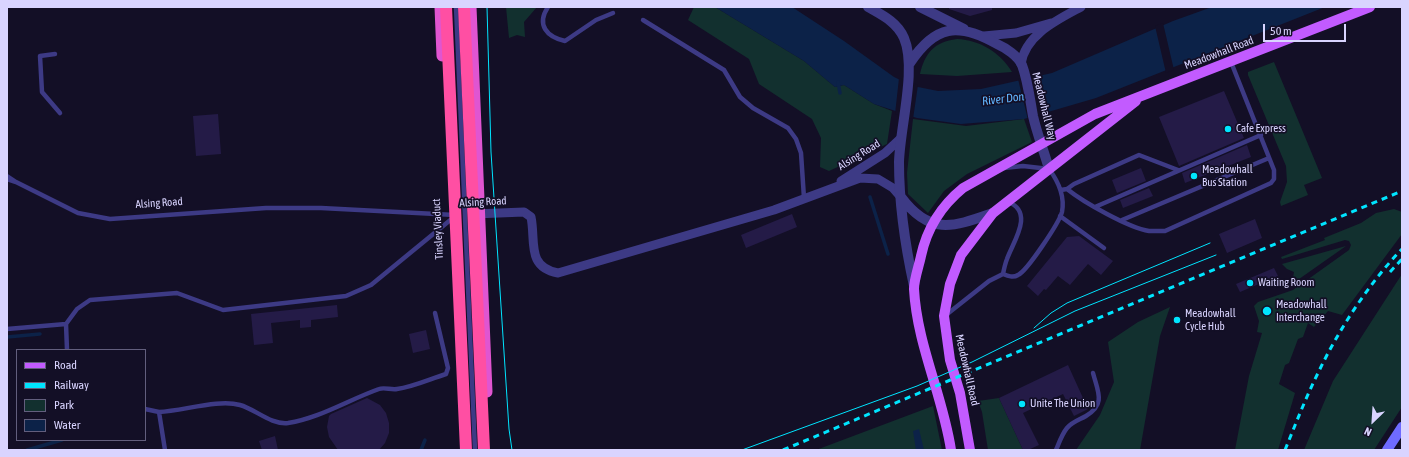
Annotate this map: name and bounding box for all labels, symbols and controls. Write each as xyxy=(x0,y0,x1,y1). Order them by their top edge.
scale bar xyxy=(1265,16,1348,42)
text: 50 m xyxy=(1270,24,1292,38)
street label: Meadowhall Road xyxy=(1183,34,1255,72)
street label: Meadowhall Way xyxy=(1029,71,1059,141)
water label: River Don xyxy=(981,89,1025,109)
place label: Cafe Express xyxy=(1236,122,1286,136)
marker: Cafe Express xyxy=(1223,124,1233,134)
street label: Alsing Road xyxy=(835,137,883,173)
place label: Meadowhall Bus Station xyxy=(1202,163,1253,189)
marker: Meadowhall Bus Station xyxy=(1189,171,1199,181)
street label: Alsing Road xyxy=(459,194,507,210)
street label: Alsing Road xyxy=(135,195,183,211)
street label: Tinsley Viaduct xyxy=(430,198,446,260)
place label: Waiting Room xyxy=(1258,276,1314,290)
marker: Waiting Room xyxy=(1245,278,1255,288)
place label: Meadowhall Interchange xyxy=(1276,298,1327,324)
marker: Meadowhall Interchange xyxy=(1261,305,1273,317)
place label: Meadowhall Cycle Hub xyxy=(1185,307,1236,333)
marker: Meadowhall Cycle Hub xyxy=(1172,315,1182,325)
street label: Meadowhall Road xyxy=(952,333,982,407)
legend xyxy=(16,349,146,441)
text: Road xyxy=(54,358,77,372)
text: Railway xyxy=(54,378,89,392)
place label: Unite The Union xyxy=(1030,397,1095,411)
text: Park xyxy=(54,398,74,412)
marker: Unite The Union xyxy=(1017,399,1027,409)
north arrow xyxy=(1353,401,1393,441)
text: Water xyxy=(54,418,80,432)
text: N xyxy=(1362,425,1373,439)

